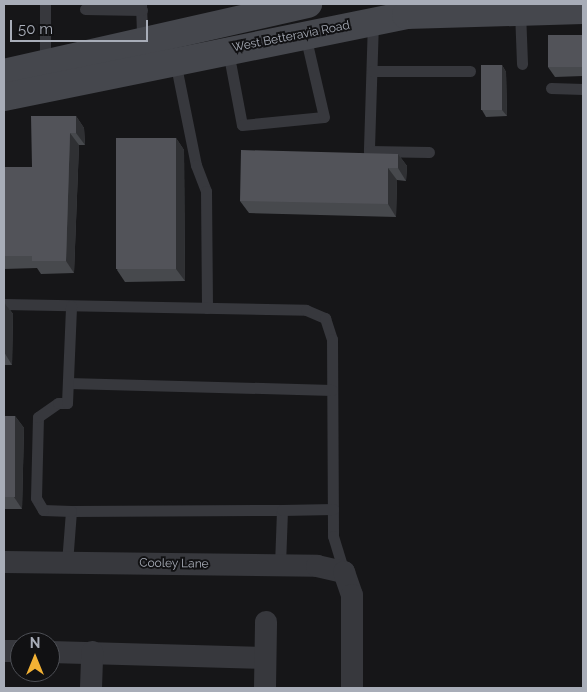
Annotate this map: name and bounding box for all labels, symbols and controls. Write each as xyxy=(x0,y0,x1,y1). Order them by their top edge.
scale bar xyxy=(12,10,150,42)
street label: West Betteravia Road xyxy=(231,19,351,55)
text: 50 m xyxy=(18,20,53,38)
street label: Cooley Lane xyxy=(139,556,209,572)
north arrow xyxy=(10,632,60,682)
text: N xyxy=(30,635,40,651)

